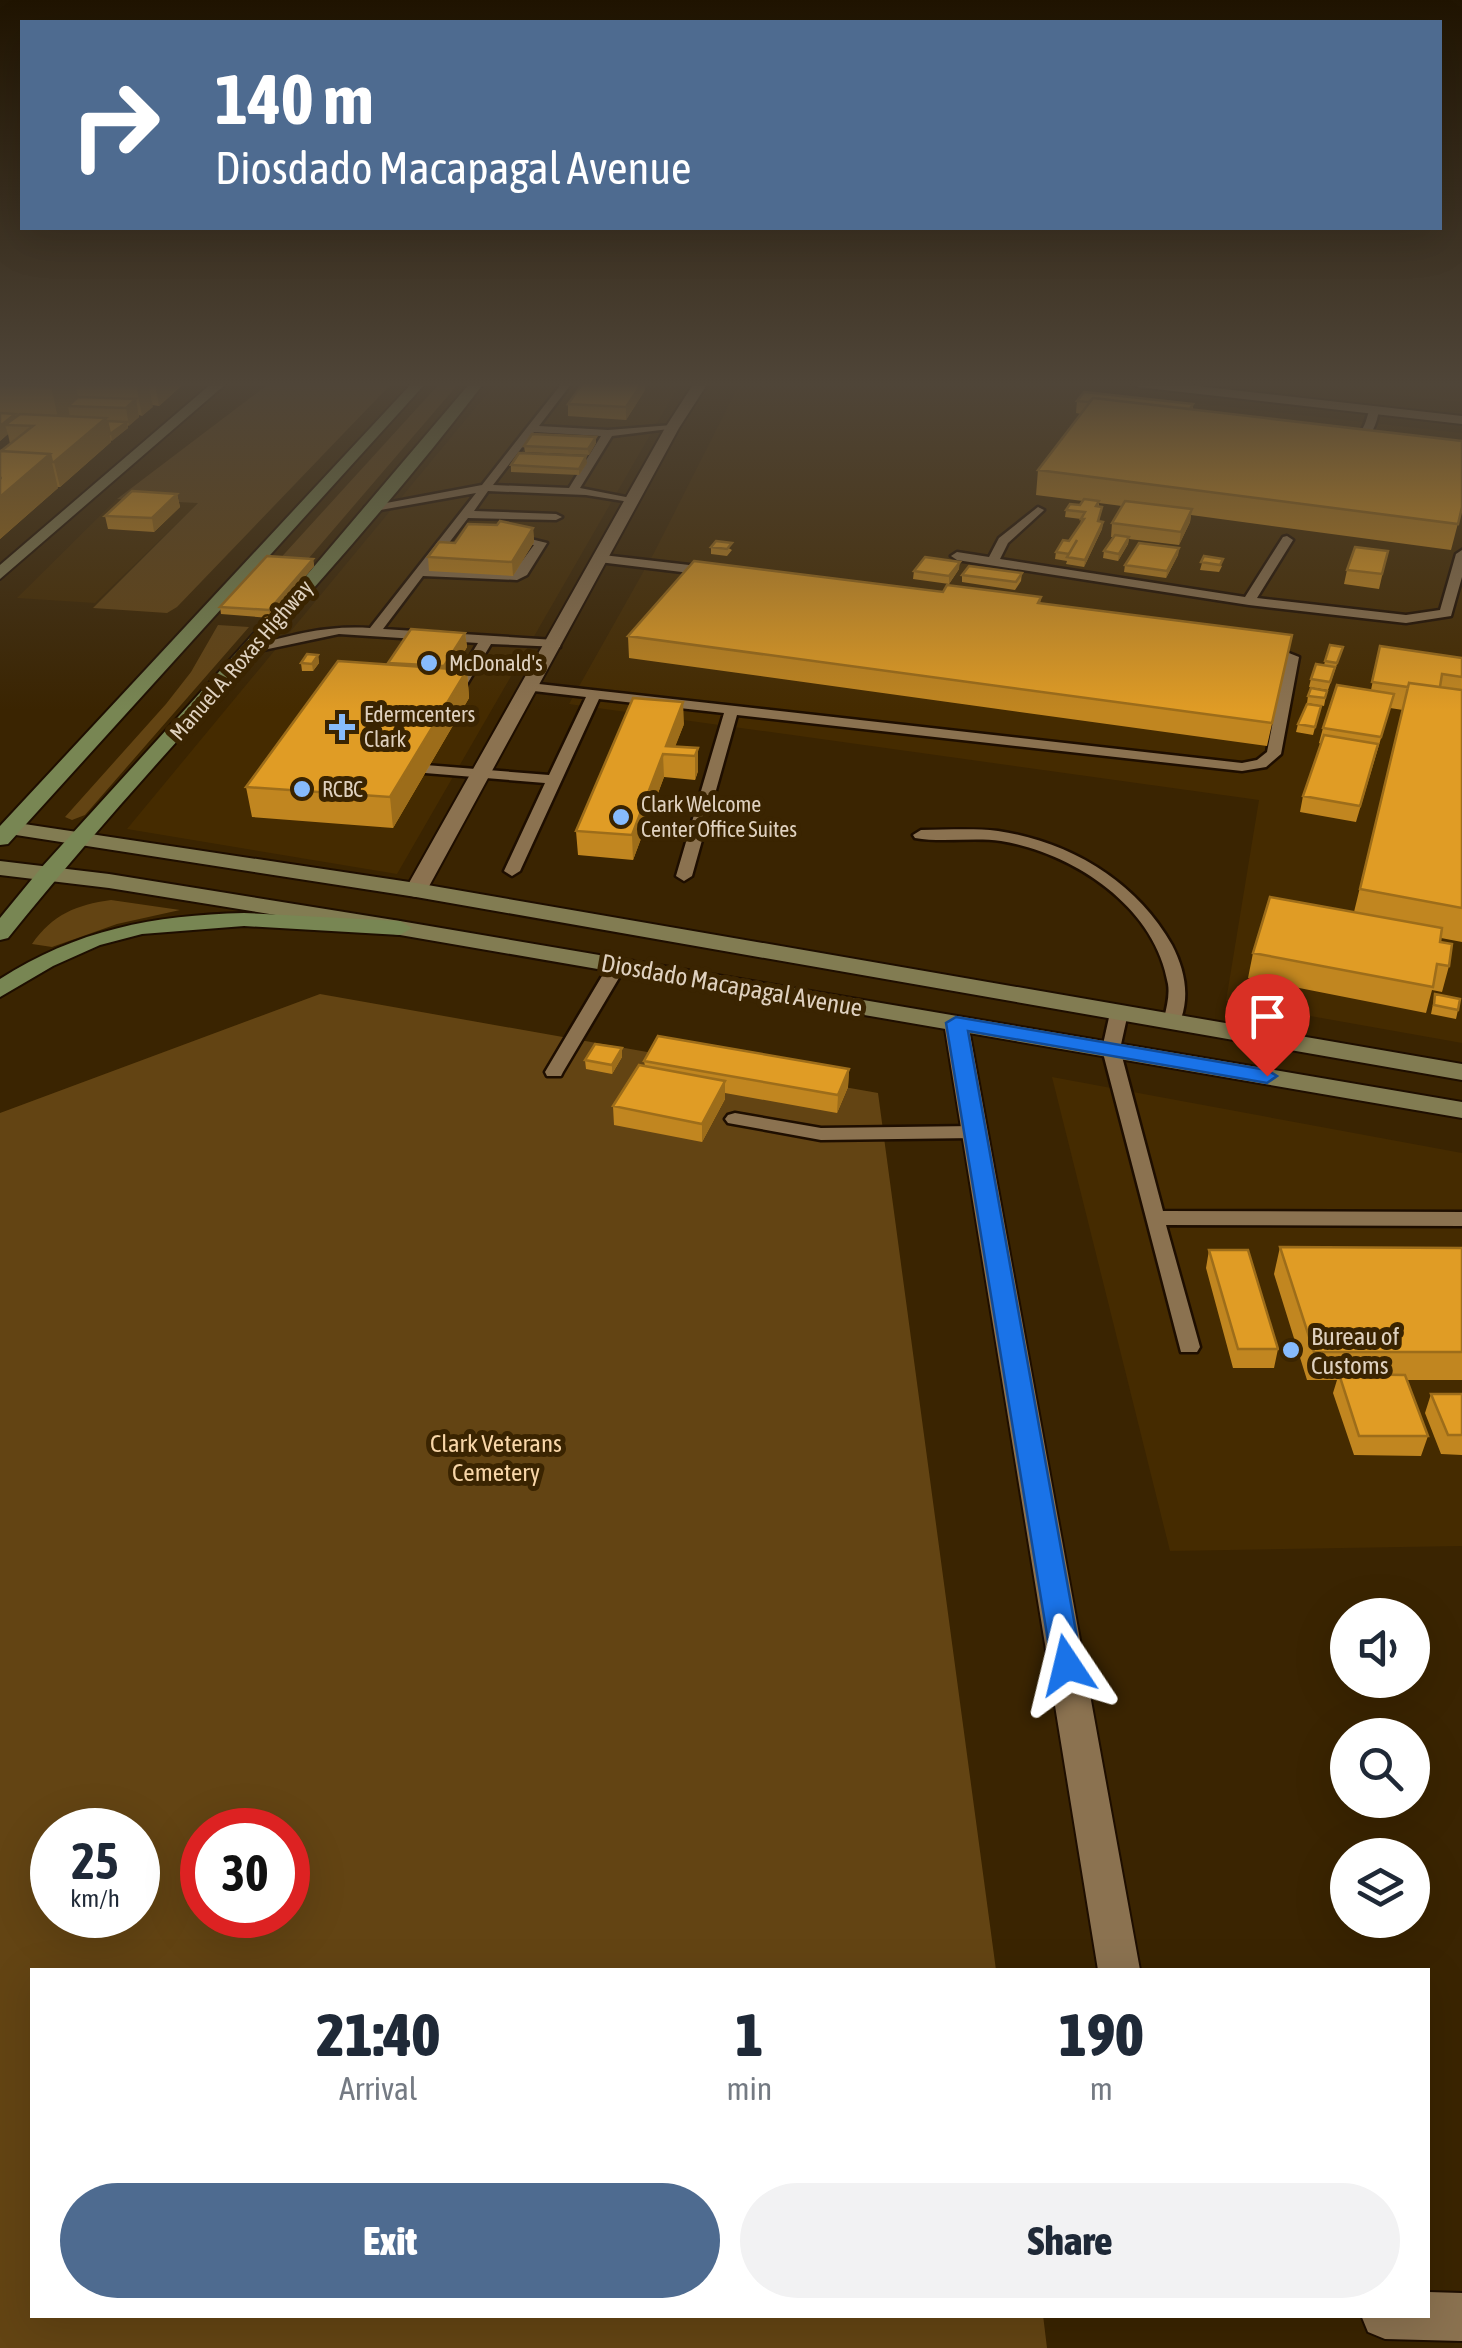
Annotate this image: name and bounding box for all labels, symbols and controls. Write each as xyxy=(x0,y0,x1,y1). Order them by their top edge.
text: 140 m xyxy=(215,59,374,139)
icon: right xyxy=(50,60,180,190)
text: Diosdado Macapagal Avenue xyxy=(215,142,691,194)
street label: Manuel A. Roxas Highway xyxy=(164,574,318,746)
place label: McDonald's xyxy=(449,650,543,676)
marker: McDonald's xyxy=(418,652,440,674)
place label: Edermcenters Clark xyxy=(364,701,476,752)
marker: Edermcenters Clark xyxy=(329,714,355,740)
place label: RCBC xyxy=(322,776,363,802)
marker: RCBC xyxy=(291,778,313,800)
place label: Clark Welcome Center Office Suites xyxy=(641,791,797,842)
marker: Clark Welcome Center Office Suites xyxy=(610,806,632,828)
street label: Diosdado Macapagal Avenue xyxy=(599,948,865,1022)
pin xyxy=(1225,974,1310,1077)
icon: arrive xyxy=(1240,989,1295,1044)
place label: Bureau of Customs xyxy=(1311,1322,1400,1379)
marker: Bureau of Customs xyxy=(1280,1339,1302,1361)
park label: Clark Veterans Cemetery xyxy=(430,1429,562,1486)
map controls xyxy=(1330,1598,1430,1938)
button: sound xyxy=(1330,1598,1430,1698)
position arrow xyxy=(1015,1613,1119,1717)
button: search xyxy=(1330,1718,1430,1818)
speed limit sign: 30 xyxy=(180,1808,310,1938)
text: 25 xyxy=(71,1832,118,1890)
button: layers xyxy=(1330,1838,1430,1938)
text: km/h xyxy=(70,1884,120,1912)
text: 21:40 xyxy=(316,2000,440,2069)
text: 1 xyxy=(735,2000,764,2069)
text: 190 xyxy=(1059,2000,1143,2069)
text: Arrival xyxy=(339,2070,417,2107)
text: min xyxy=(726,2070,772,2107)
text: m xyxy=(1090,2070,1113,2107)
button: Exit xyxy=(60,2183,720,2298)
button: Share xyxy=(740,2183,1400,2298)

